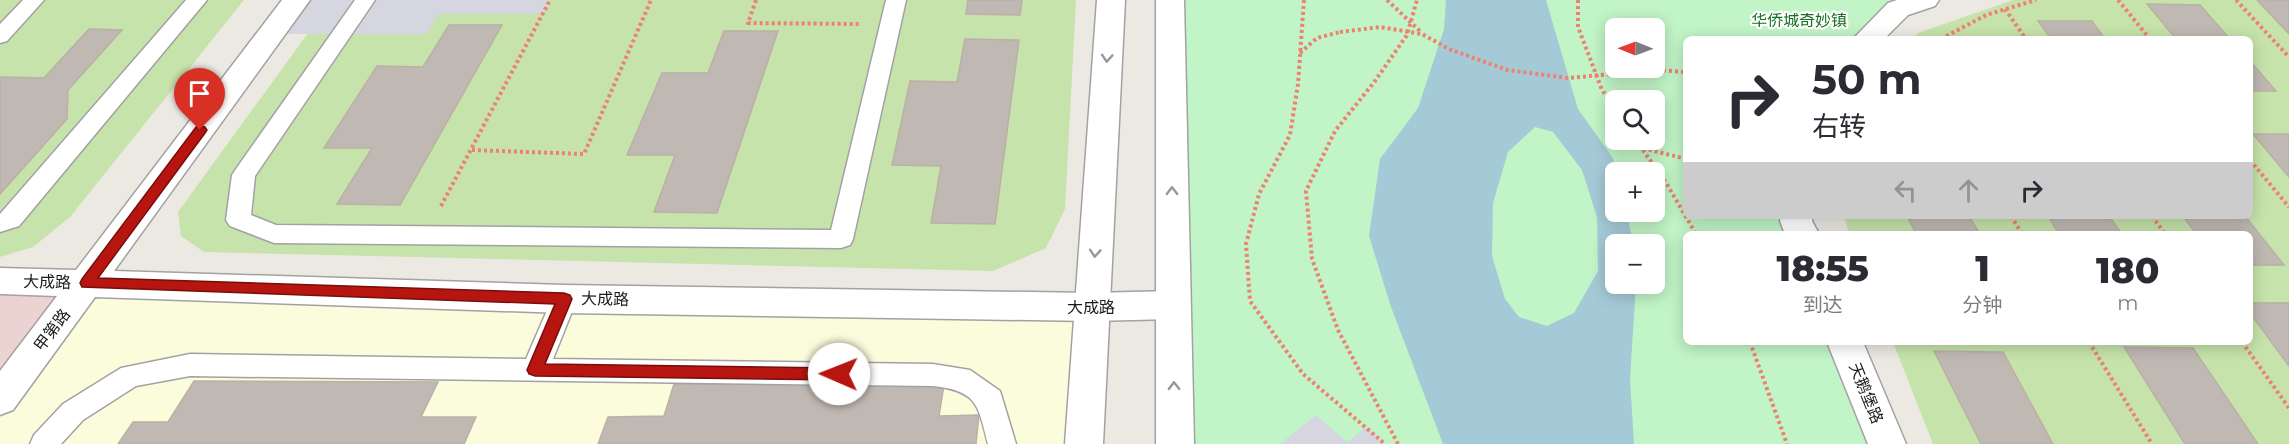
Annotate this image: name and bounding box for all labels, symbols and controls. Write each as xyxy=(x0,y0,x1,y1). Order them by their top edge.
park label: 华侨城奇妙镇 xyxy=(1751,11,1847,30)
north arrow xyxy=(1605,18,1665,78)
map controls xyxy=(1605,18,1665,294)
text: 50 m xyxy=(1812,53,1921,105)
one-way arrow xyxy=(1101,54,1114,63)
icon: right xyxy=(1713,60,1791,138)
pin xyxy=(174,68,225,130)
icon: arrive xyxy=(183,77,216,110)
button: search xyxy=(1605,90,1665,150)
text: 右转 xyxy=(1812,110,1866,143)
button: + xyxy=(1605,162,1665,222)
icon: left xyxy=(1889,174,1922,207)
icon: ahead xyxy=(1952,174,1985,207)
icon: right xyxy=(2015,174,2048,207)
one-way arrow xyxy=(1166,186,1178,195)
button: − xyxy=(1605,234,1665,294)
text: 18:55 xyxy=(1777,246,1869,290)
text: 1 xyxy=(1975,246,1990,290)
one-way arrow xyxy=(1088,248,1101,257)
text: 180 xyxy=(2096,248,2159,292)
street label: 大成路 xyxy=(23,272,71,292)
street label: 大成路 xyxy=(581,289,629,309)
text: m xyxy=(2117,291,2138,315)
text: 到达 xyxy=(1803,293,1843,317)
text: 分钟 xyxy=(1963,293,2003,317)
street label: 大成路 xyxy=(1067,298,1115,317)
street label: 甲第路 xyxy=(30,305,74,355)
position arrow xyxy=(807,342,871,406)
street label: 天鹅堡路 xyxy=(1845,360,1887,426)
one-way arrow xyxy=(1168,381,1180,390)

